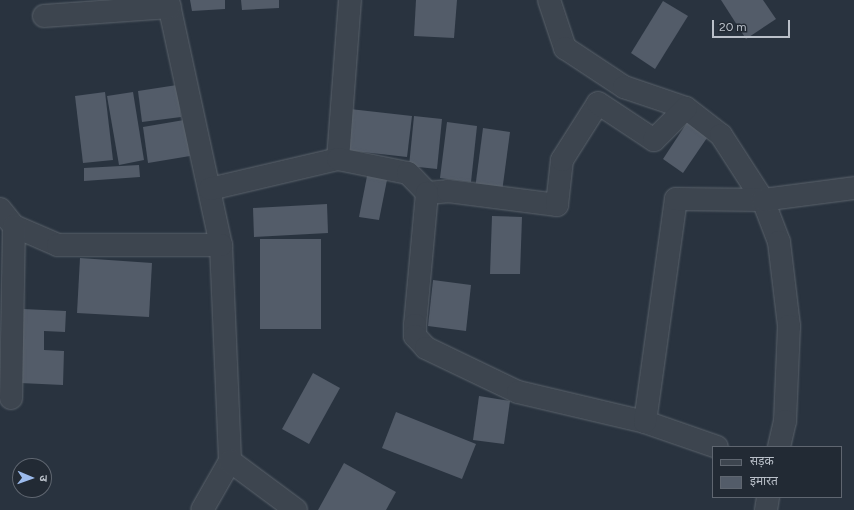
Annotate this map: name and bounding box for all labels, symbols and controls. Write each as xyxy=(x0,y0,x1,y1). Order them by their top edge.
scale bar xyxy=(714,12,792,38)
text: 20 m xyxy=(719,20,747,34)
legend xyxy=(712,446,842,498)
text: सड़क xyxy=(750,454,774,468)
north arrow xyxy=(12,458,52,498)
text: इमारत xyxy=(750,474,778,488)
text: उ xyxy=(37,475,50,482)

